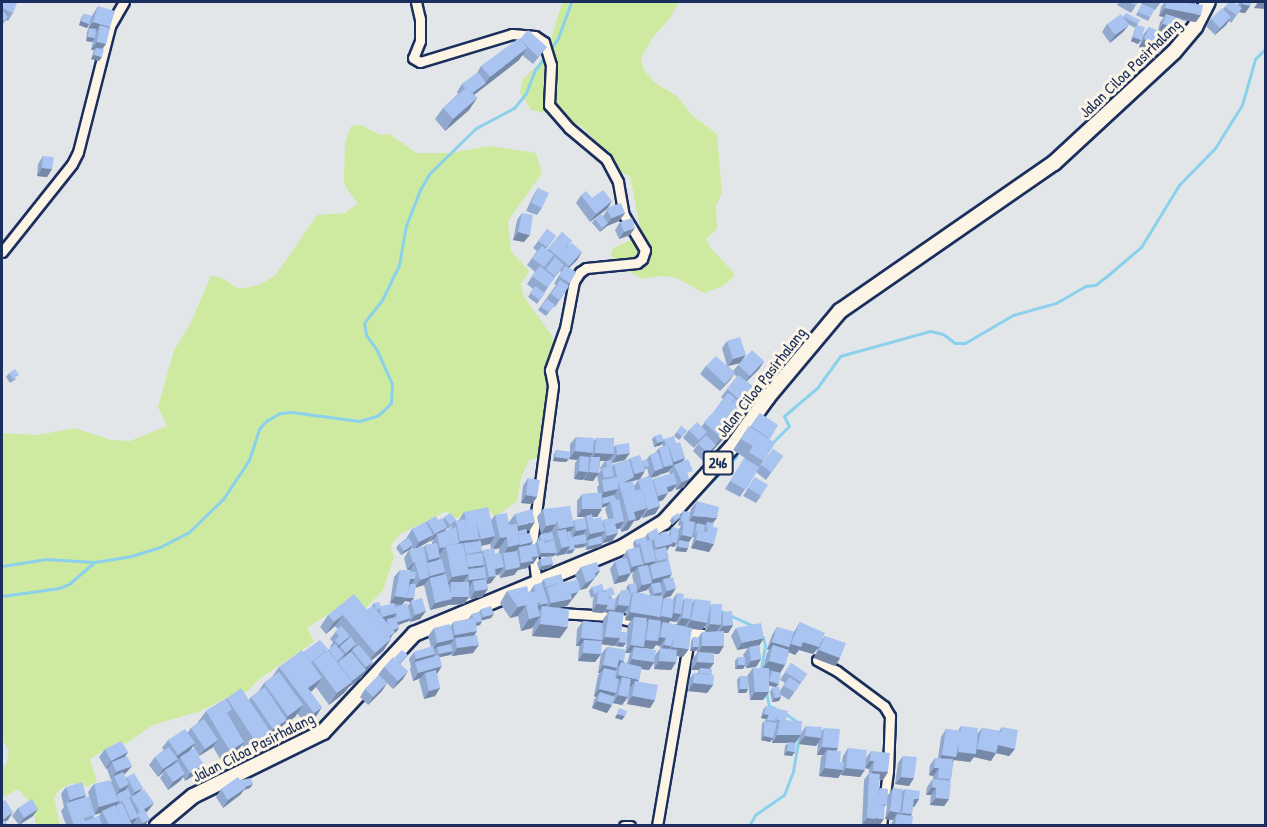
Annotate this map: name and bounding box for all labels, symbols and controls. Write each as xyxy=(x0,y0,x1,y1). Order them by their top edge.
street label: Jalan Ciloa Pasirhalang xyxy=(1075,14,1185,122)
street label: Jalan Ciloa Pasirhalang xyxy=(712,323,810,441)
road number: 246 xyxy=(702,451,734,475)
street label: Jalan Ciloa Pasirhalang xyxy=(189,708,317,786)

